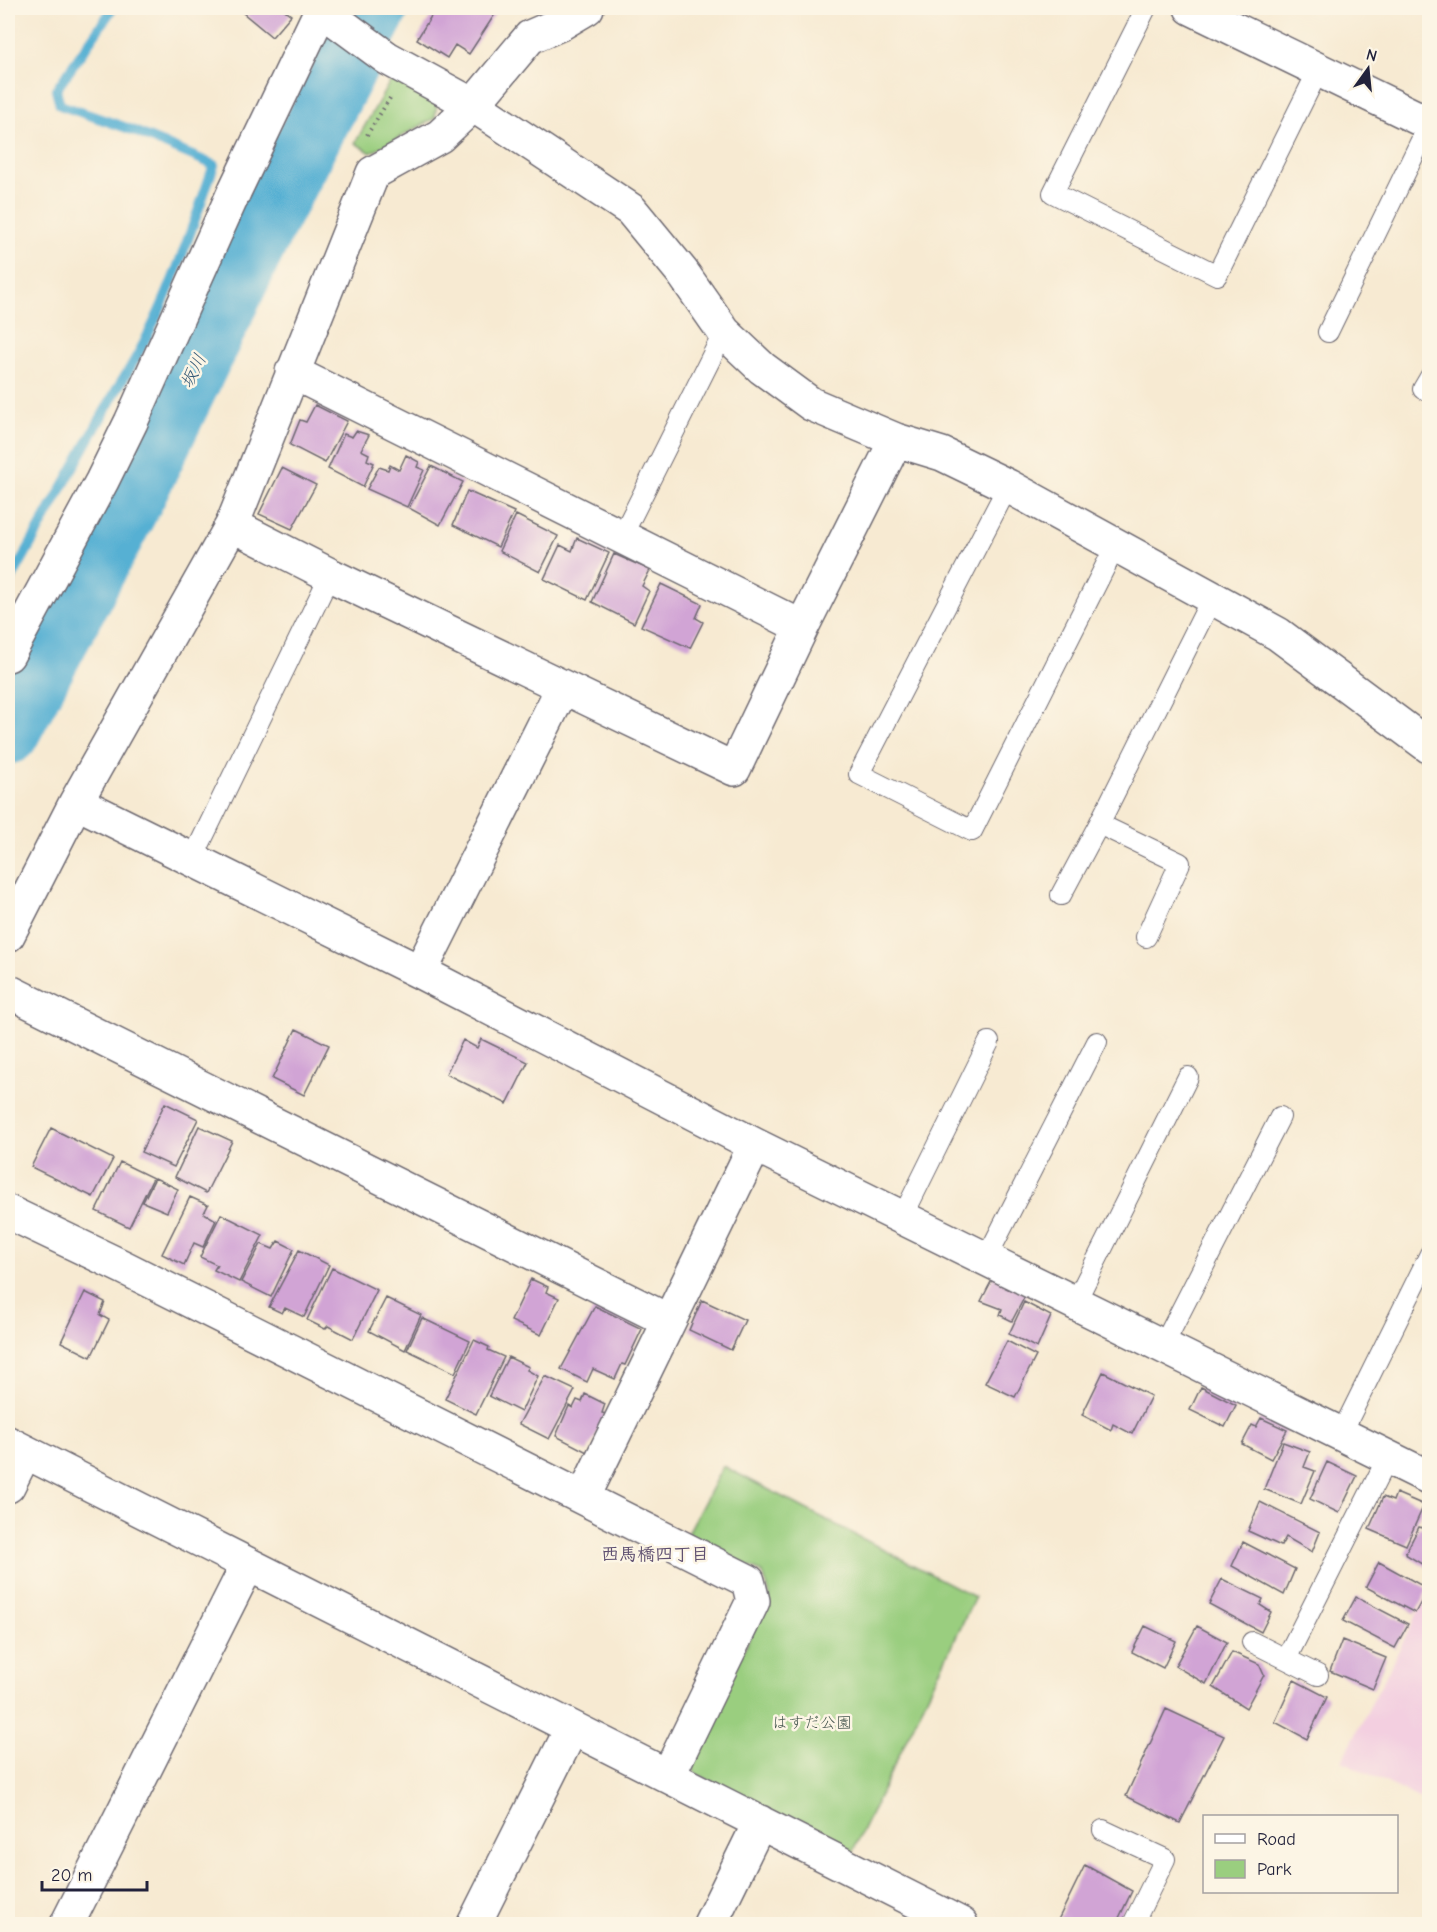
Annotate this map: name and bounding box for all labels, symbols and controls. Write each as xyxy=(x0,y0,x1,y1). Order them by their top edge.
north arrow xyxy=(1338,39,1398,99)
text: N xyxy=(1364,45,1379,66)
water label: 坂川 xyxy=(176,350,211,392)
district label: 西馬橋四丁目 xyxy=(601,1544,709,1565)
park label: はすだ公園 xyxy=(772,1714,852,1732)
legend xyxy=(1203,1815,1398,1893)
text: Road xyxy=(1257,1829,1296,1850)
scale bar xyxy=(42,1854,147,1892)
text: Park xyxy=(1257,1859,1292,1880)
text: 20 m xyxy=(51,1865,92,1886)

